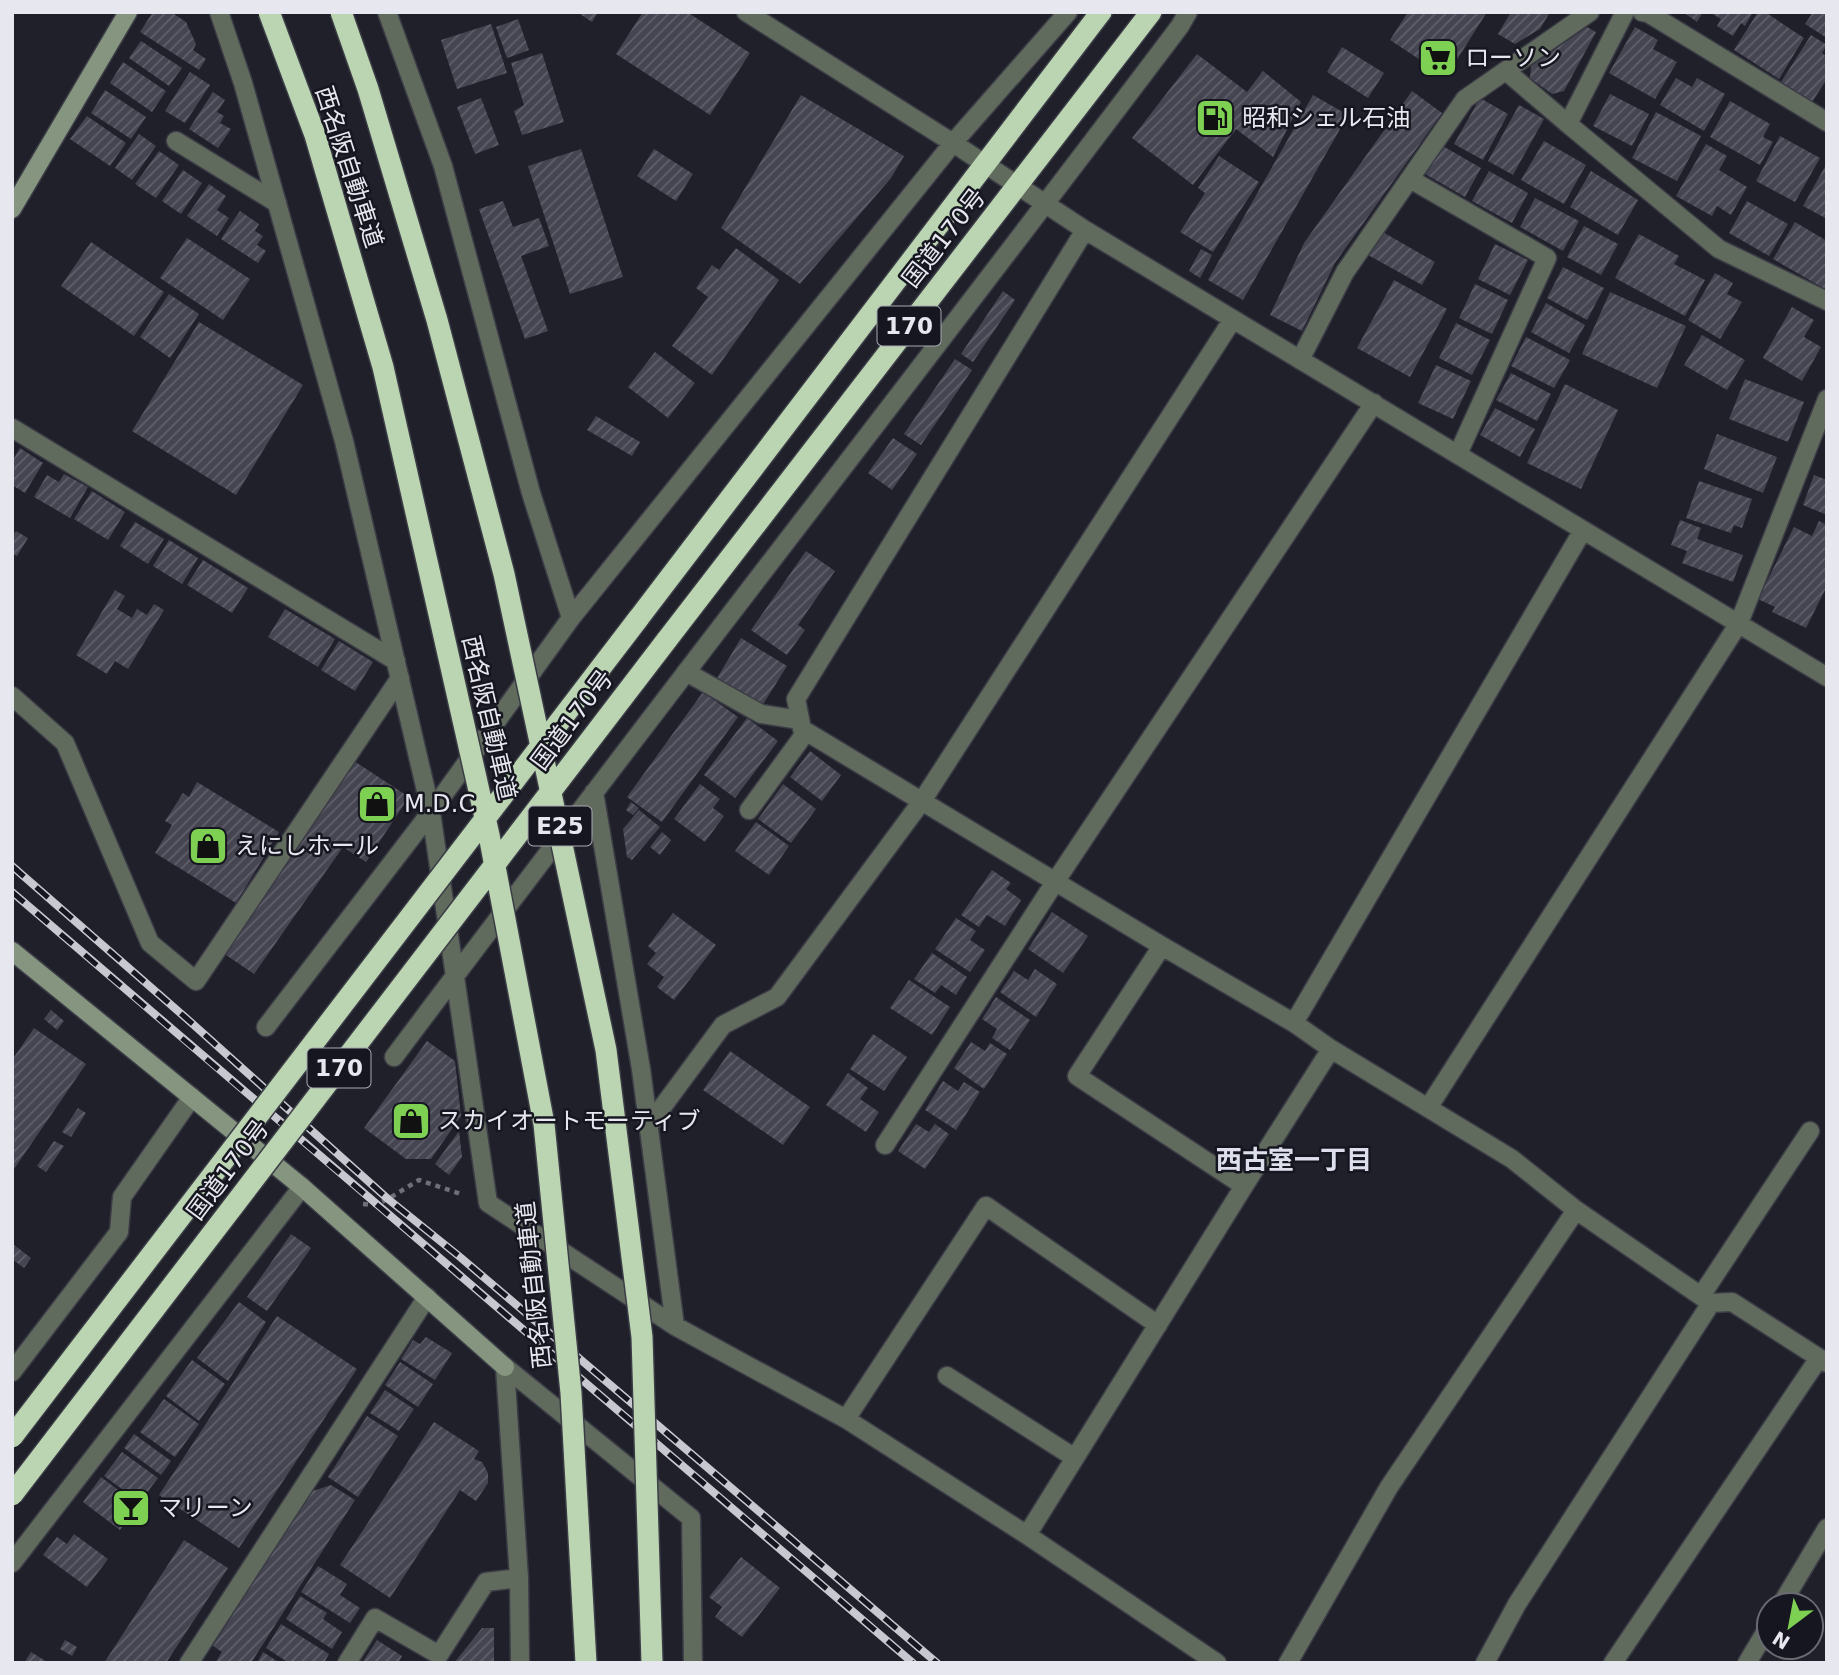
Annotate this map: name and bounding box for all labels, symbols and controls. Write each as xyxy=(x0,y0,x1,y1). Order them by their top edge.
supermarket icon: ローソン xyxy=(1417,37,1459,79)
place label: ローソン xyxy=(1465,44,1561,72)
street label: 西名阪自動車道 xyxy=(310,83,388,251)
fuel station icon: 昭和シェル石油 xyxy=(1194,97,1236,139)
place label: 昭和シェル石油 xyxy=(1242,104,1410,132)
street label: 国道170号 xyxy=(897,183,991,293)
road number: 170 xyxy=(878,306,940,346)
street label: 西名阪自動車道 xyxy=(456,633,522,803)
street label: 国道170号 xyxy=(525,665,619,775)
shop icon: M.D.C xyxy=(356,783,398,825)
place label: M.D.C xyxy=(404,790,475,818)
road number: E25 xyxy=(528,806,592,846)
shop icon: えにしホール xyxy=(187,825,229,867)
place label: えにしホール xyxy=(235,832,379,860)
road number: 170 xyxy=(308,1049,370,1088)
shop icon: スカイオートモーティブ xyxy=(390,1100,432,1142)
place label: スカイオートモーティブ xyxy=(438,1107,701,1135)
street label: 国道170号 xyxy=(181,1115,275,1225)
district label: 西古室一丁目 xyxy=(1216,1145,1372,1175)
street label: 西名阪自動車道 xyxy=(511,1200,557,1370)
bar icon: マリーン xyxy=(110,1487,152,1529)
place label: マリーン xyxy=(158,1494,253,1522)
north arrow xyxy=(1755,1591,1825,1661)
text: N xyxy=(1768,1627,1794,1654)

